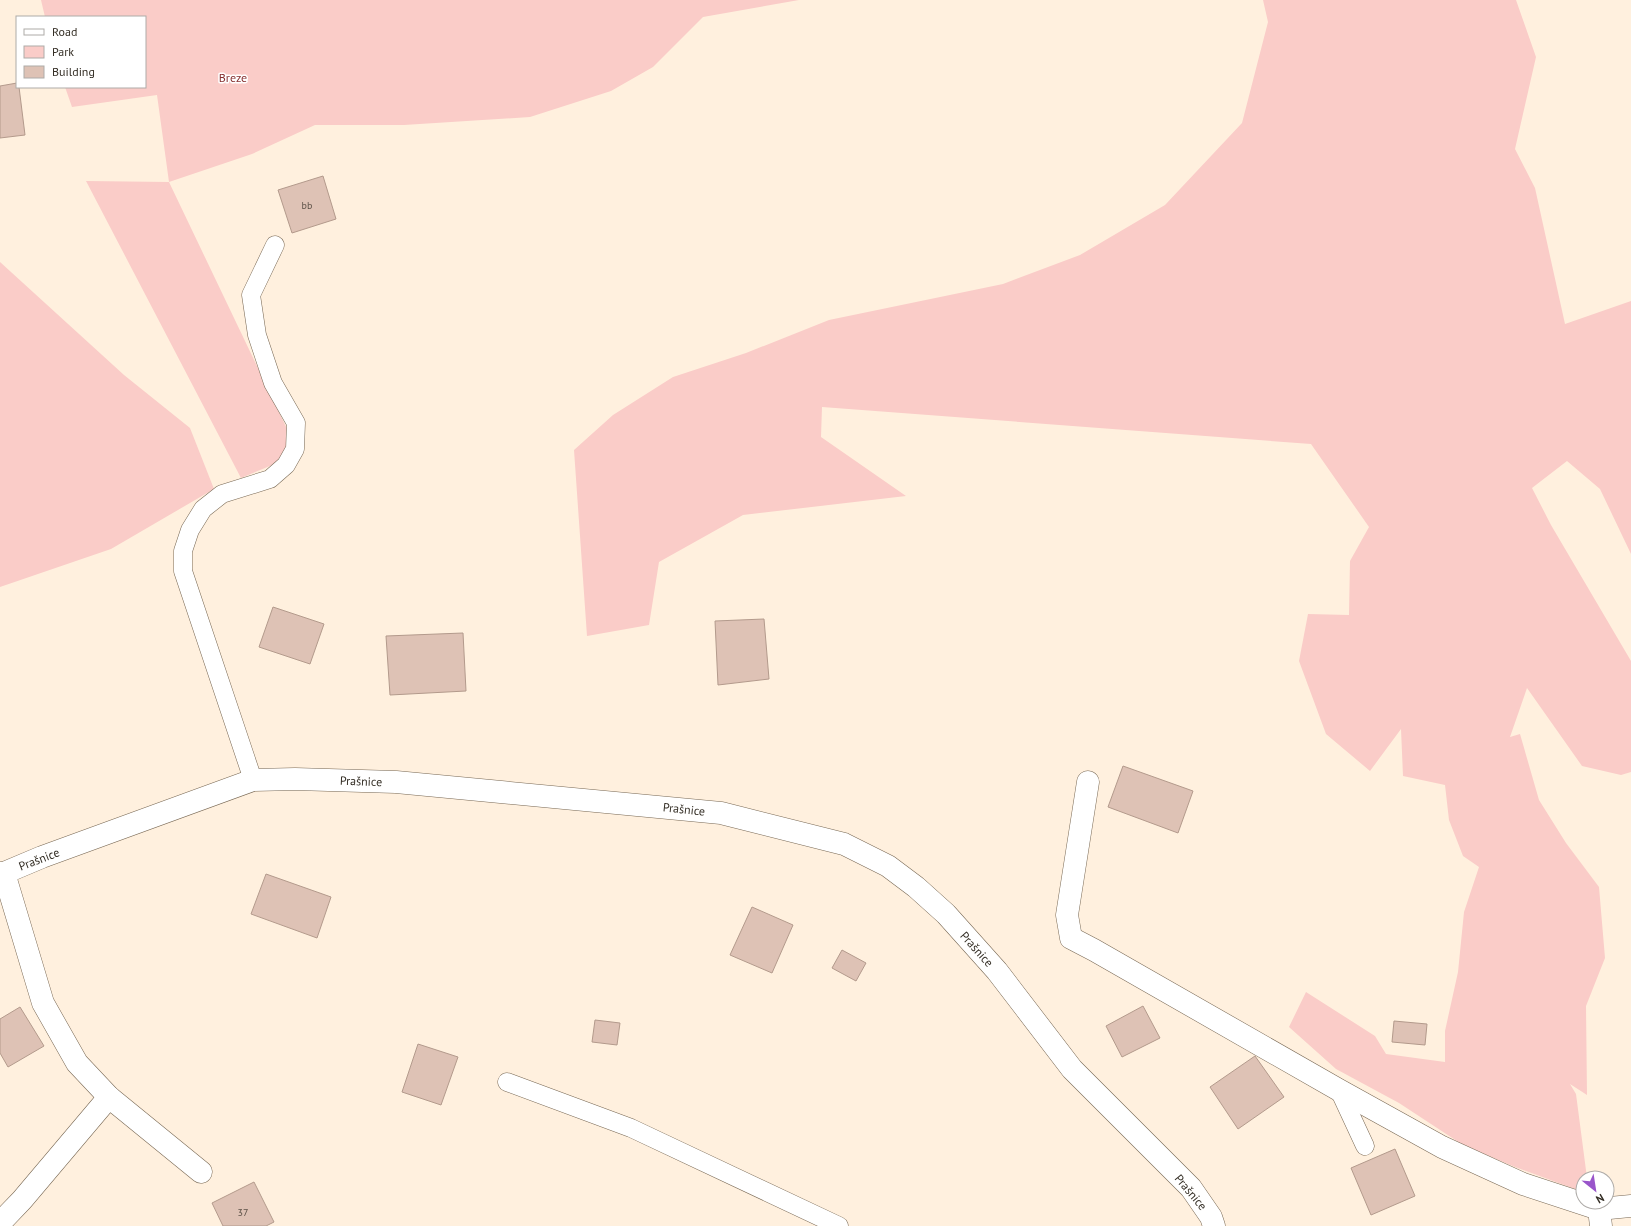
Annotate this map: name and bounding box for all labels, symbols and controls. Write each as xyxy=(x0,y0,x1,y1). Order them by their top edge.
legend xyxy=(16,16,146,88)
text: Road xyxy=(52,24,77,39)
text: Park xyxy=(52,44,74,59)
text: Building xyxy=(52,64,95,79)
park label: Breze xyxy=(219,70,247,85)
house number: bb xyxy=(302,199,312,212)
street label: Prašnice xyxy=(340,773,382,789)
street label: Prašnice xyxy=(662,799,706,819)
street label: Prašnice xyxy=(17,844,61,874)
street label: Prašnice xyxy=(957,928,997,970)
north arrow xyxy=(1575,1170,1615,1210)
street label: Prašnice xyxy=(1172,1171,1210,1213)
text: N xyxy=(1593,1191,1607,1207)
house number: 37 xyxy=(238,1206,248,1219)

